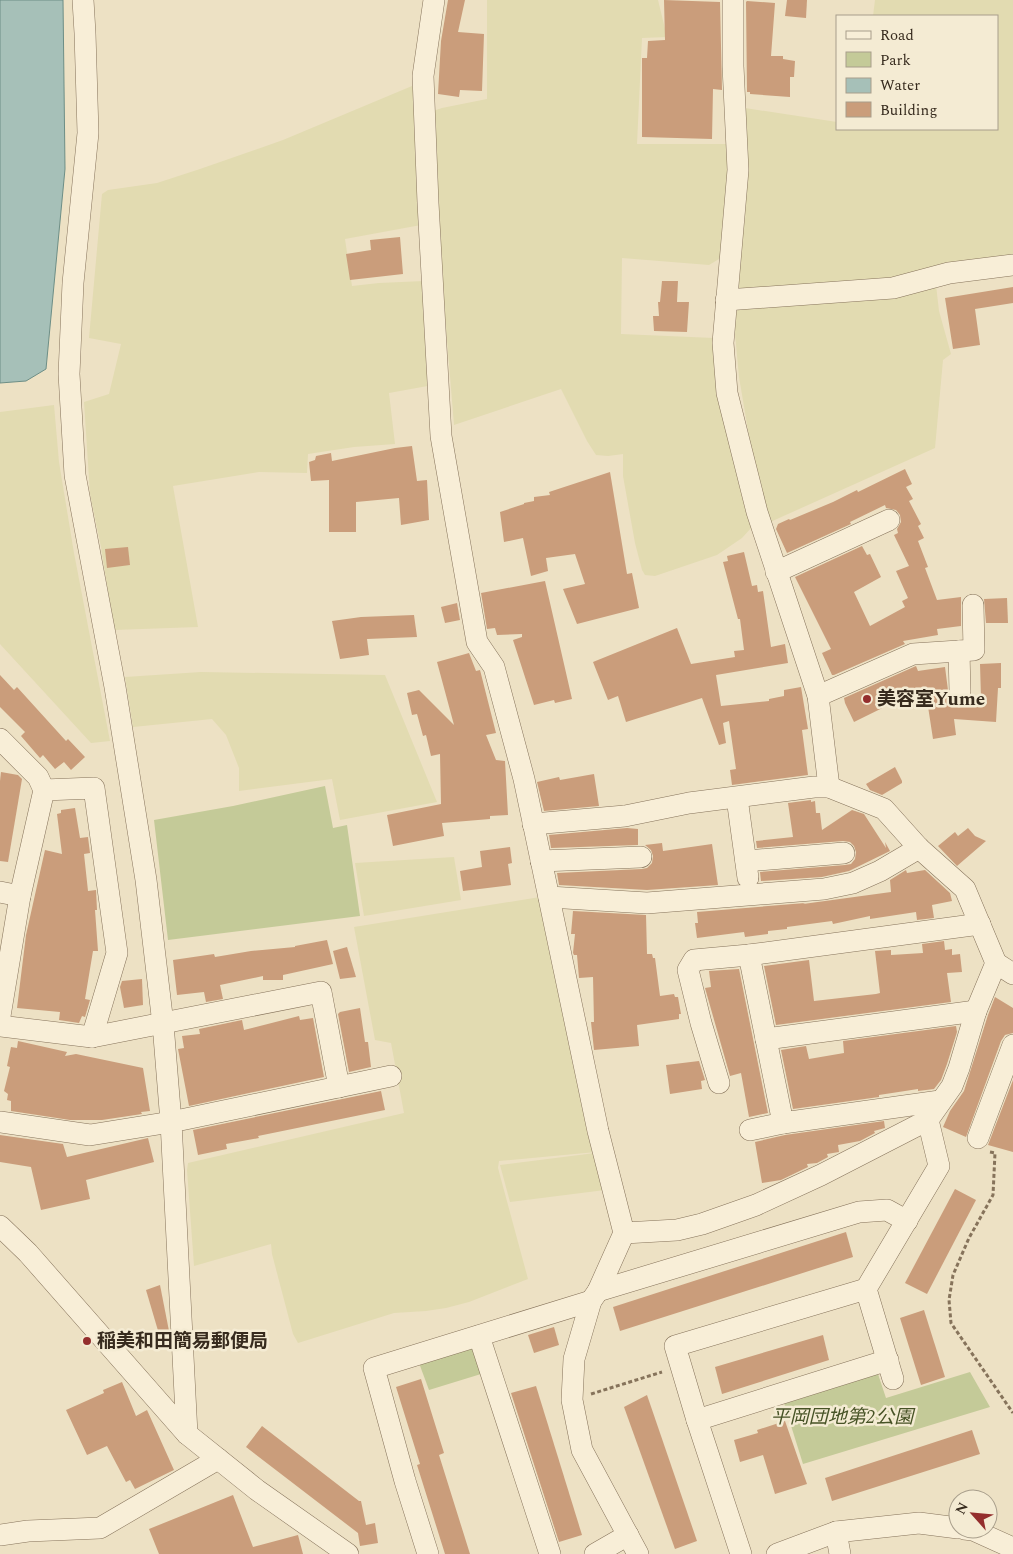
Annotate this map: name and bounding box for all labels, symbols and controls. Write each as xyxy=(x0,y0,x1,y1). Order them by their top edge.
legend xyxy=(836,15,998,130)
text: Road xyxy=(880,24,914,47)
text: Park xyxy=(880,49,911,72)
text: Water xyxy=(880,74,920,97)
text: Building xyxy=(880,99,937,122)
place label: 美容室Yume xyxy=(877,685,985,714)
marker: 美容室Yume xyxy=(861,693,873,705)
place label: 稲美和田簡易郵便局 xyxy=(97,1327,268,1356)
marker: 稲美和田簡易郵便局 xyxy=(81,1335,93,1347)
park label: 平岡団地第2公園 xyxy=(771,1403,916,1432)
north arrow xyxy=(948,1489,998,1539)
text: N xyxy=(950,1498,974,1518)

